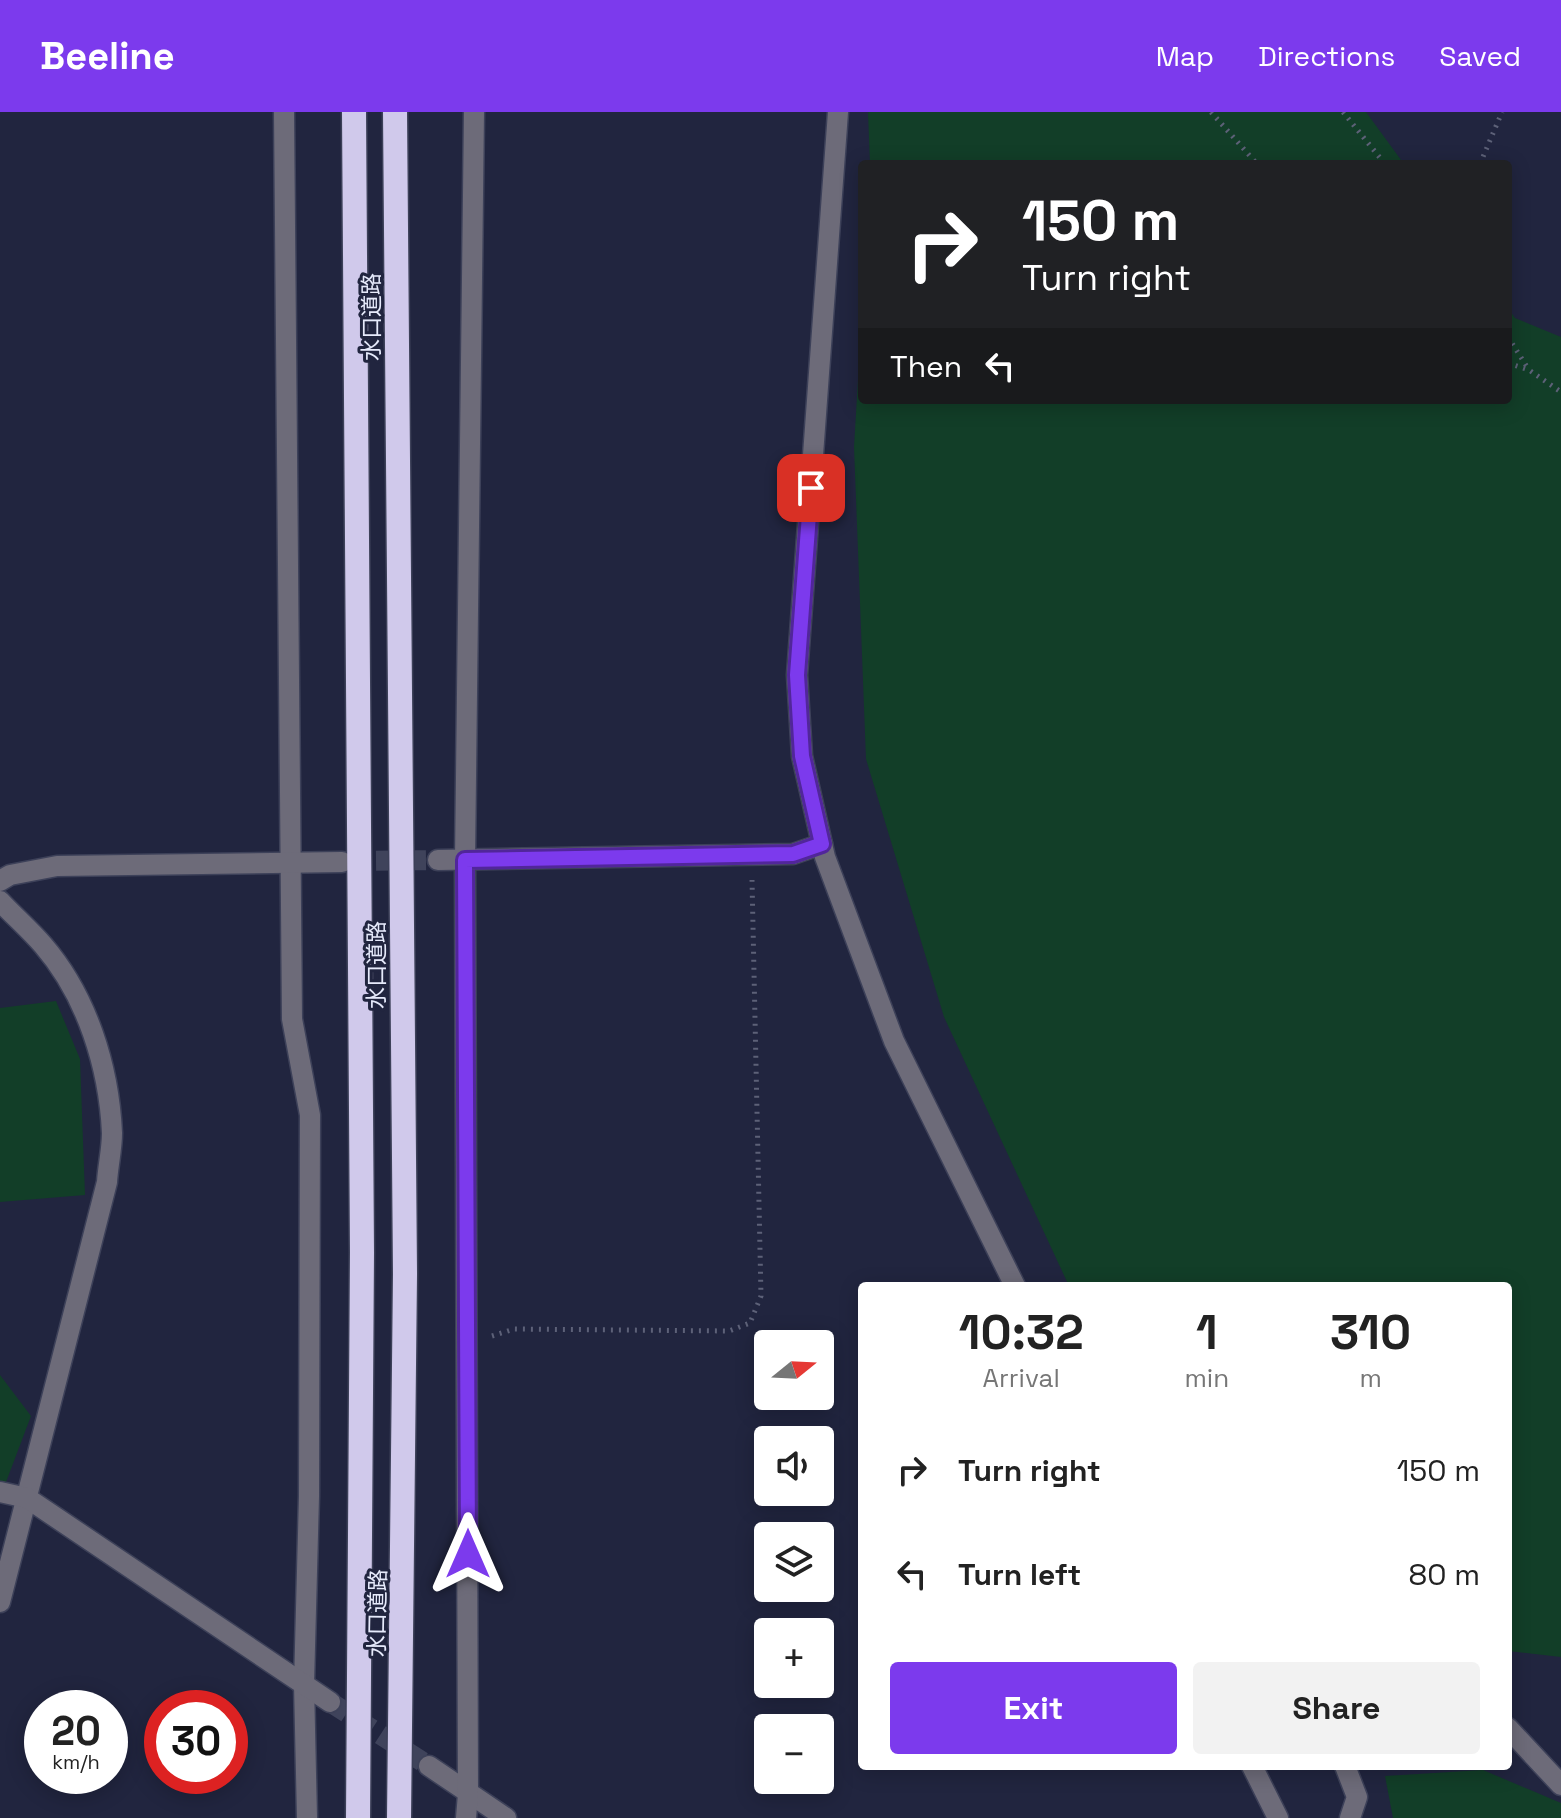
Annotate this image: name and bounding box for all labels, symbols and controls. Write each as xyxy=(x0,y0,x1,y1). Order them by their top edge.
text: Beeline xyxy=(40,32,175,80)
text: Map xyxy=(1156,38,1214,74)
text: Directions xyxy=(1258,38,1395,74)
text: Saved xyxy=(1439,38,1521,74)
text: 150 m xyxy=(1022,185,1179,256)
icon: right xyxy=(890,192,994,296)
text: Turn right xyxy=(1022,255,1191,301)
street label: 水口道路 xyxy=(357,273,385,361)
icon: left xyxy=(978,344,1022,388)
text: Then xyxy=(890,347,962,386)
pin xyxy=(777,454,845,522)
icon: arrive xyxy=(789,466,833,510)
street label: 水口道路 xyxy=(362,921,390,1009)
text: 10:32 xyxy=(959,1302,1084,1363)
text: 1 xyxy=(1196,1302,1218,1363)
text: 310 xyxy=(1330,1302,1411,1363)
north arrow xyxy=(754,1330,834,1410)
map controls xyxy=(754,1330,834,1794)
text: Arrival xyxy=(983,1361,1060,1395)
text: min xyxy=(1185,1361,1229,1395)
text: m xyxy=(1359,1361,1382,1395)
button: sound xyxy=(754,1426,834,1506)
icon: right xyxy=(890,1448,934,1492)
text: Turn right xyxy=(958,1451,1101,1490)
text: 150 m xyxy=(1397,1451,1480,1490)
position arrow xyxy=(426,1512,510,1596)
button: layers xyxy=(754,1522,834,1602)
icon: left xyxy=(890,1552,934,1596)
text: Turn left xyxy=(958,1555,1081,1594)
text: 80 m xyxy=(1409,1555,1480,1594)
street label: 水口道路 xyxy=(362,1569,392,1657)
button: + xyxy=(754,1618,834,1698)
button: Exit xyxy=(890,1662,1177,1754)
button: Share xyxy=(1193,1662,1480,1754)
speed limit sign: 30 xyxy=(144,1690,248,1794)
text: 20 xyxy=(51,1706,101,1757)
button: − xyxy=(754,1714,834,1794)
text: km/h xyxy=(52,1749,100,1775)

